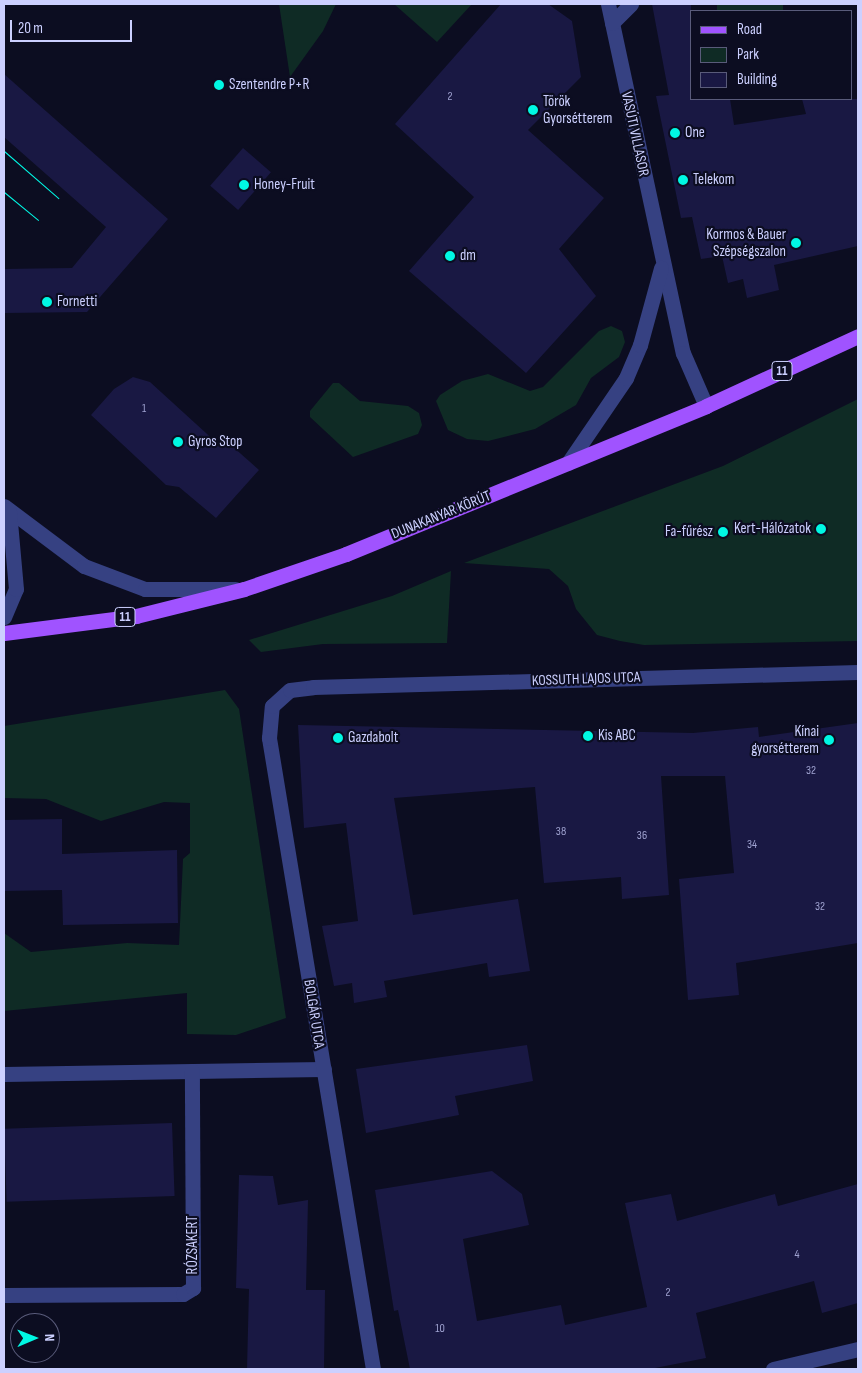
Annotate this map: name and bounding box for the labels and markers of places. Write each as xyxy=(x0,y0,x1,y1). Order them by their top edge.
place label: Szentendre P+R xyxy=(229,76,309,94)
marker: Szentendre P+R xyxy=(213,79,225,91)
place label: Török Gyorsétterem xyxy=(543,92,612,127)
marker: Török Gyorsétterem xyxy=(527,104,539,116)
place label: One xyxy=(685,124,705,142)
marker: One xyxy=(669,127,681,139)
place label: Telekom xyxy=(693,171,734,189)
marker: Telekom xyxy=(677,174,689,186)
place label: Honey-Fruit xyxy=(254,176,315,194)
marker: Honey-Fruit xyxy=(238,179,250,191)
place label: Kormos & Bauer Szépségszalon xyxy=(706,225,786,260)
marker: Kormos & Bauer Szépségszalon xyxy=(790,237,802,249)
place label: dm xyxy=(460,247,476,265)
marker: dm xyxy=(444,250,456,262)
place label: Fornetti xyxy=(57,293,97,311)
marker: Fornetti xyxy=(41,296,53,308)
place label: Gyros Stop xyxy=(188,433,242,451)
marker: Gyros Stop xyxy=(172,436,184,448)
place label: Kert-Hálózatok xyxy=(734,520,811,538)
place label: Fa-fűrész xyxy=(665,523,713,541)
marker: Kert-Hálózatok xyxy=(815,523,827,535)
marker: Fa-fűrész xyxy=(717,526,729,538)
place label: Kínai gyorsétterem xyxy=(751,722,819,757)
place label: Kis ABC xyxy=(598,727,636,745)
place label: Gazdabolt xyxy=(348,729,398,747)
marker: Kis ABC xyxy=(582,730,594,742)
marker: Gazdabolt xyxy=(332,732,344,744)
marker: Kínai gyorsétterem xyxy=(823,734,835,746)

